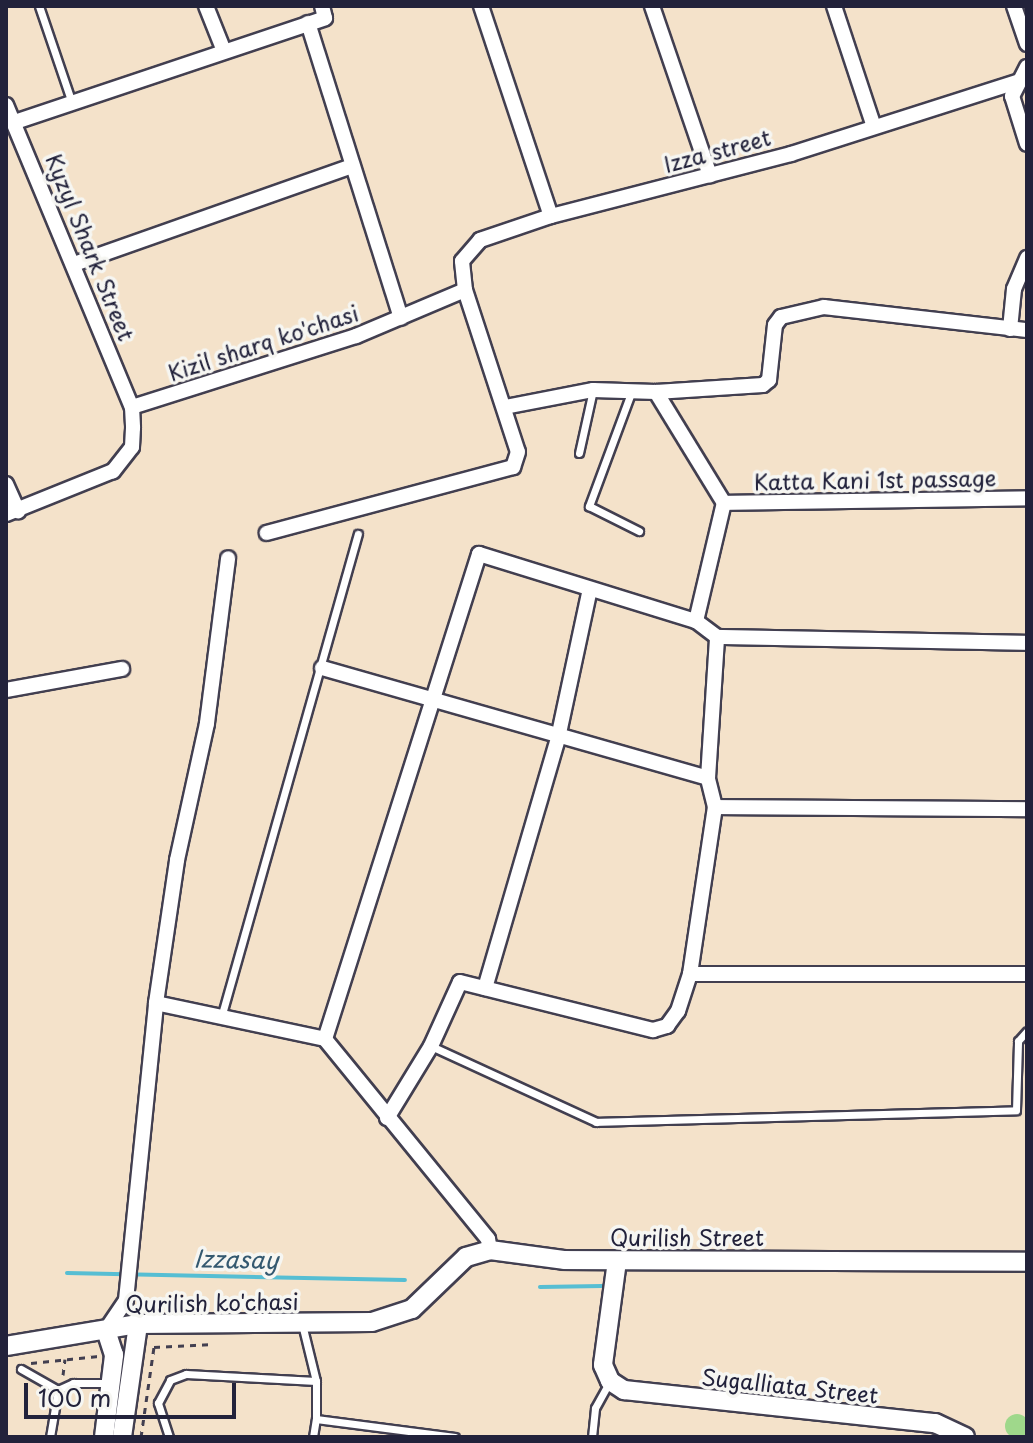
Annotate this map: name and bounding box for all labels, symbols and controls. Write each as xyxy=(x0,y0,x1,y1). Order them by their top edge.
street label: Izza street xyxy=(660,123,774,177)
street label: Kyzyl Shark Street xyxy=(41,149,141,345)
street label: Kizil sharq ko'chasi xyxy=(164,299,362,385)
street label: Katta Kani 1st passage xyxy=(752,464,998,494)
street label: Qurilish Street xyxy=(609,1224,765,1250)
water label: Izzasay xyxy=(193,1244,279,1274)
street label: Qurilish ko'chasi xyxy=(125,1287,299,1317)
street label: Sugalliata Street xyxy=(699,1362,881,1408)
scale bar xyxy=(28,1367,240,1417)
text: 100 m xyxy=(38,1379,111,1415)

